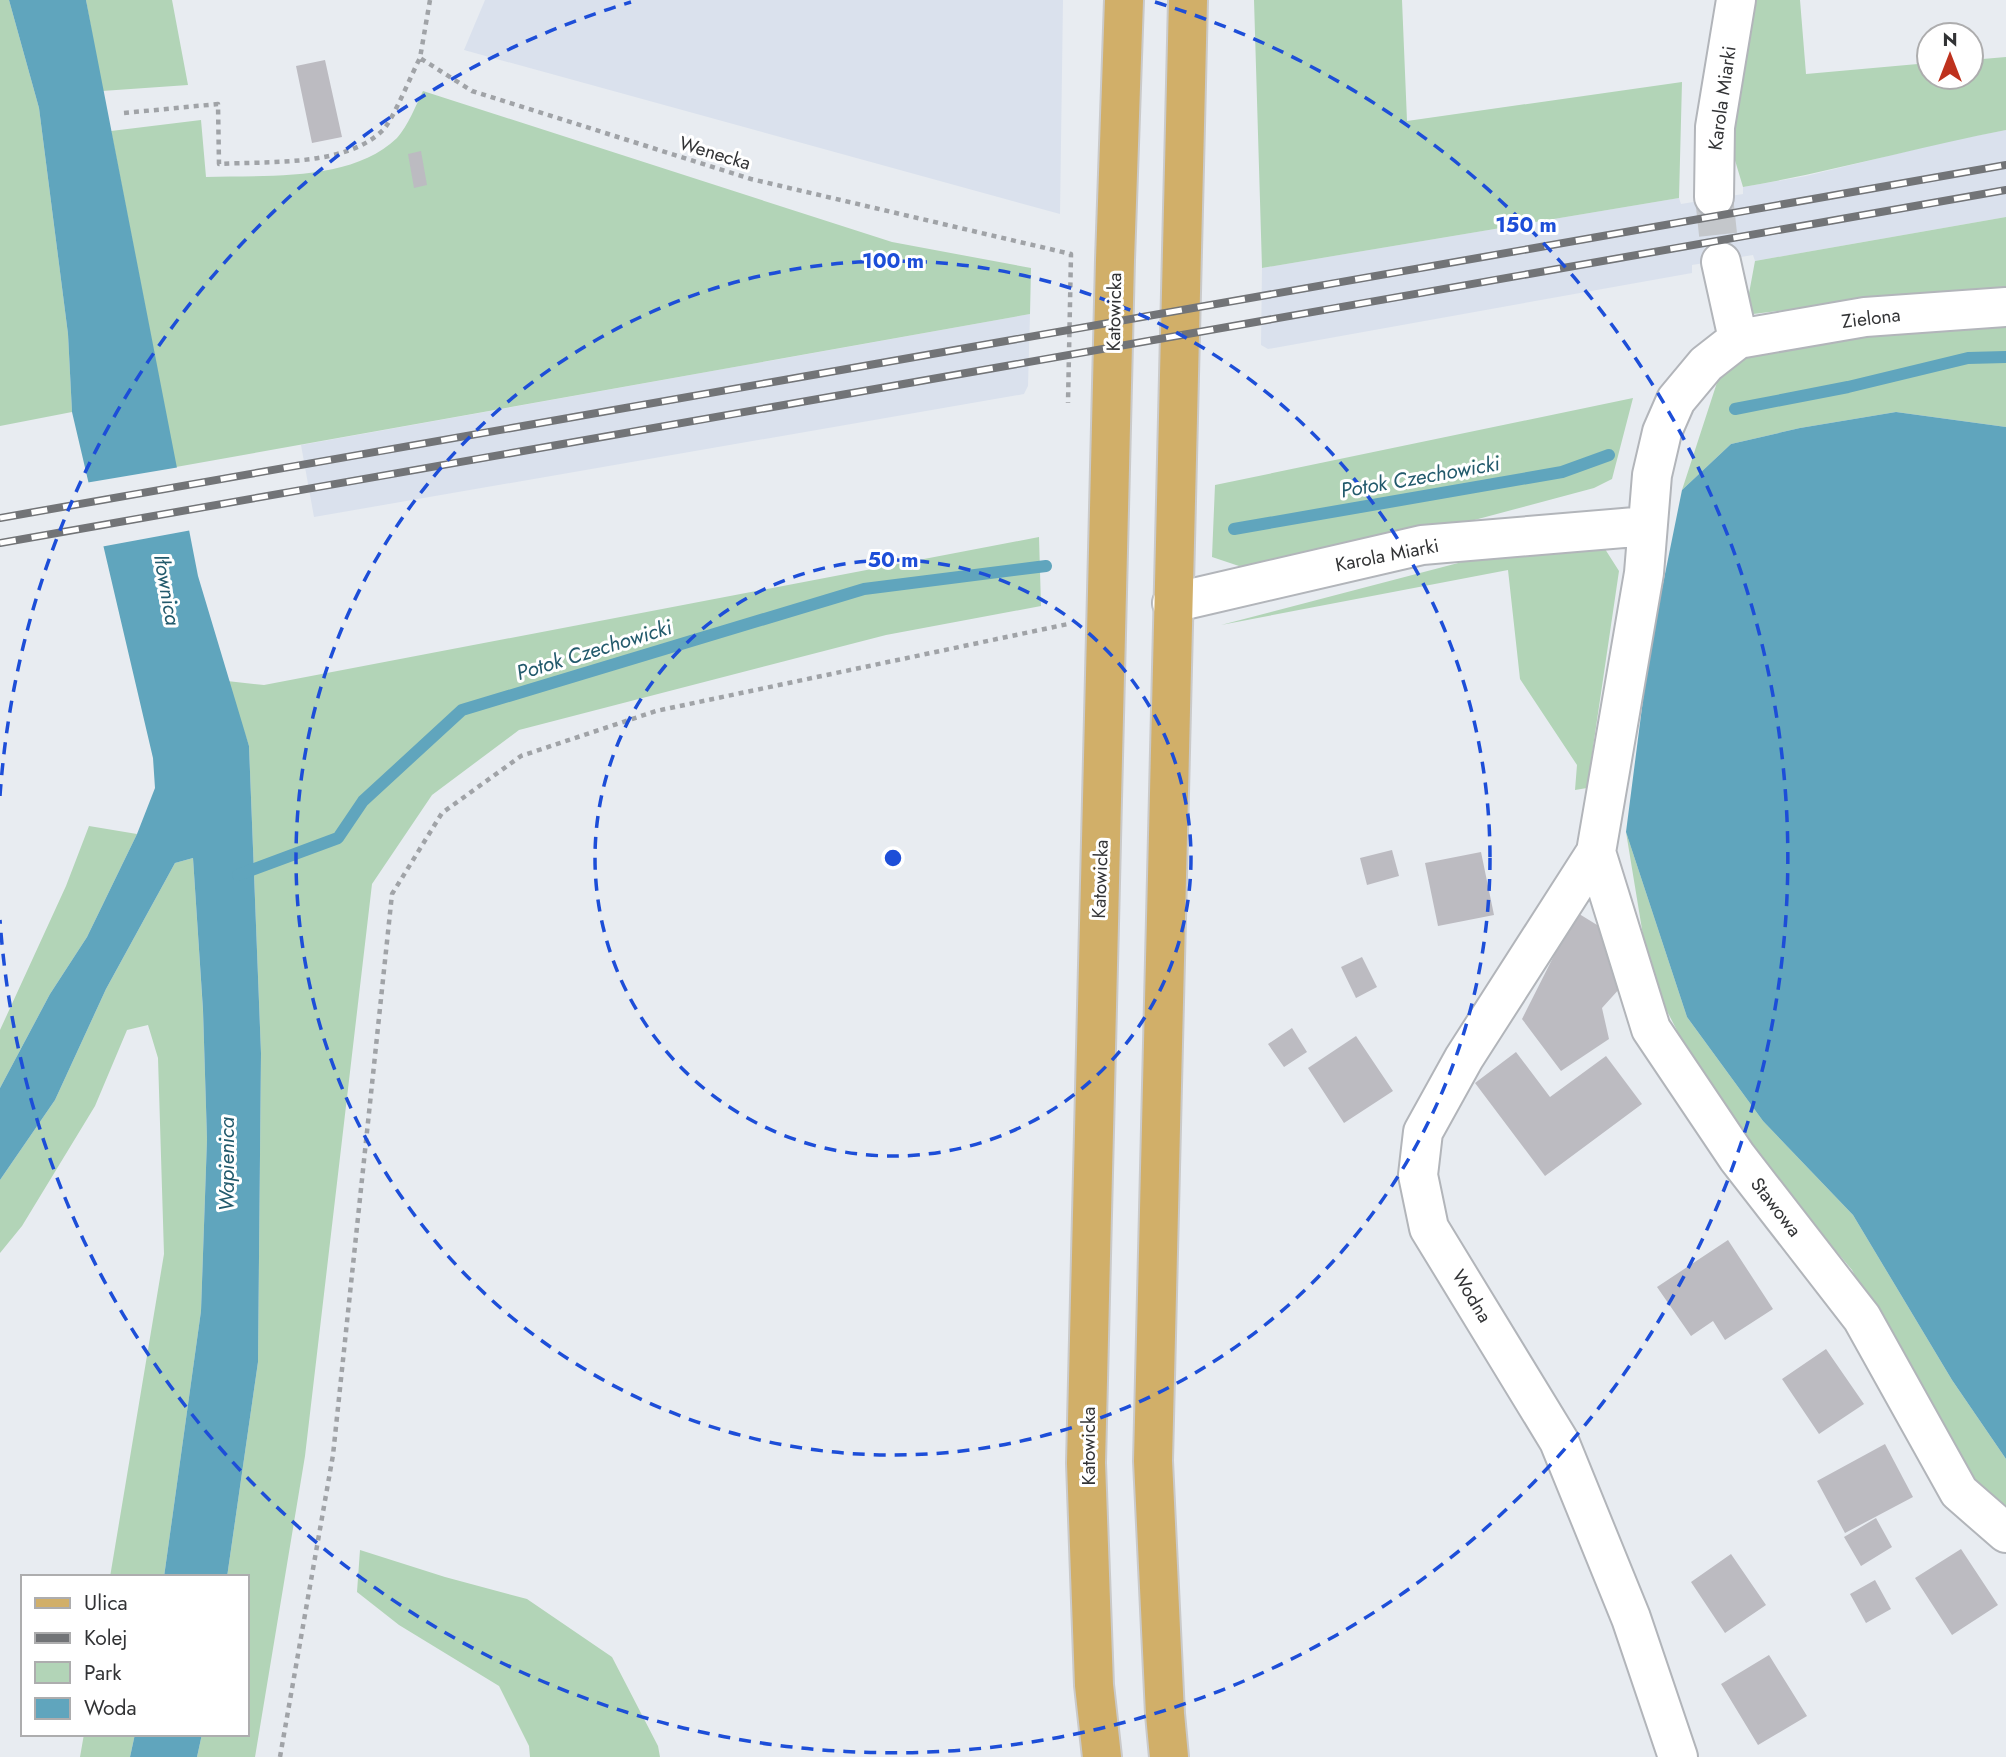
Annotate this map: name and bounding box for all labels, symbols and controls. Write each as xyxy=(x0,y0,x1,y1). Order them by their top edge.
north arrow xyxy=(1915,21,1985,91)
text: N xyxy=(1942,26,1958,53)
street label: Karola Miarki xyxy=(1701,44,1743,152)
street label: Wenecka xyxy=(676,129,754,177)
text: 150 m xyxy=(1495,210,1557,240)
text: 100 m xyxy=(862,246,924,276)
street label: Katowicka xyxy=(1100,272,1128,352)
street label: Zielona xyxy=(1840,301,1902,335)
water label: Potok Czechowicki xyxy=(1338,448,1503,506)
street label: Karola Miarki xyxy=(1333,532,1441,578)
text: 50 m xyxy=(868,545,918,575)
water label: Iłownica xyxy=(146,552,188,628)
water label: Potok Czechowicki xyxy=(513,612,676,688)
street label: Katowicka xyxy=(1085,839,1115,919)
centre of rings xyxy=(881,846,905,870)
water label: Wapienica xyxy=(212,1116,242,1211)
street label: Stawowa xyxy=(1744,1172,1808,1242)
street label: Wodna xyxy=(1446,1264,1498,1328)
street label: Katowicka xyxy=(1075,1407,1102,1485)
legend xyxy=(21,1575,248,1736)
text: Ulica xyxy=(84,1588,128,1618)
text: Kolej xyxy=(84,1623,128,1653)
text: Park xyxy=(84,1658,122,1688)
text: Woda xyxy=(84,1693,137,1723)

